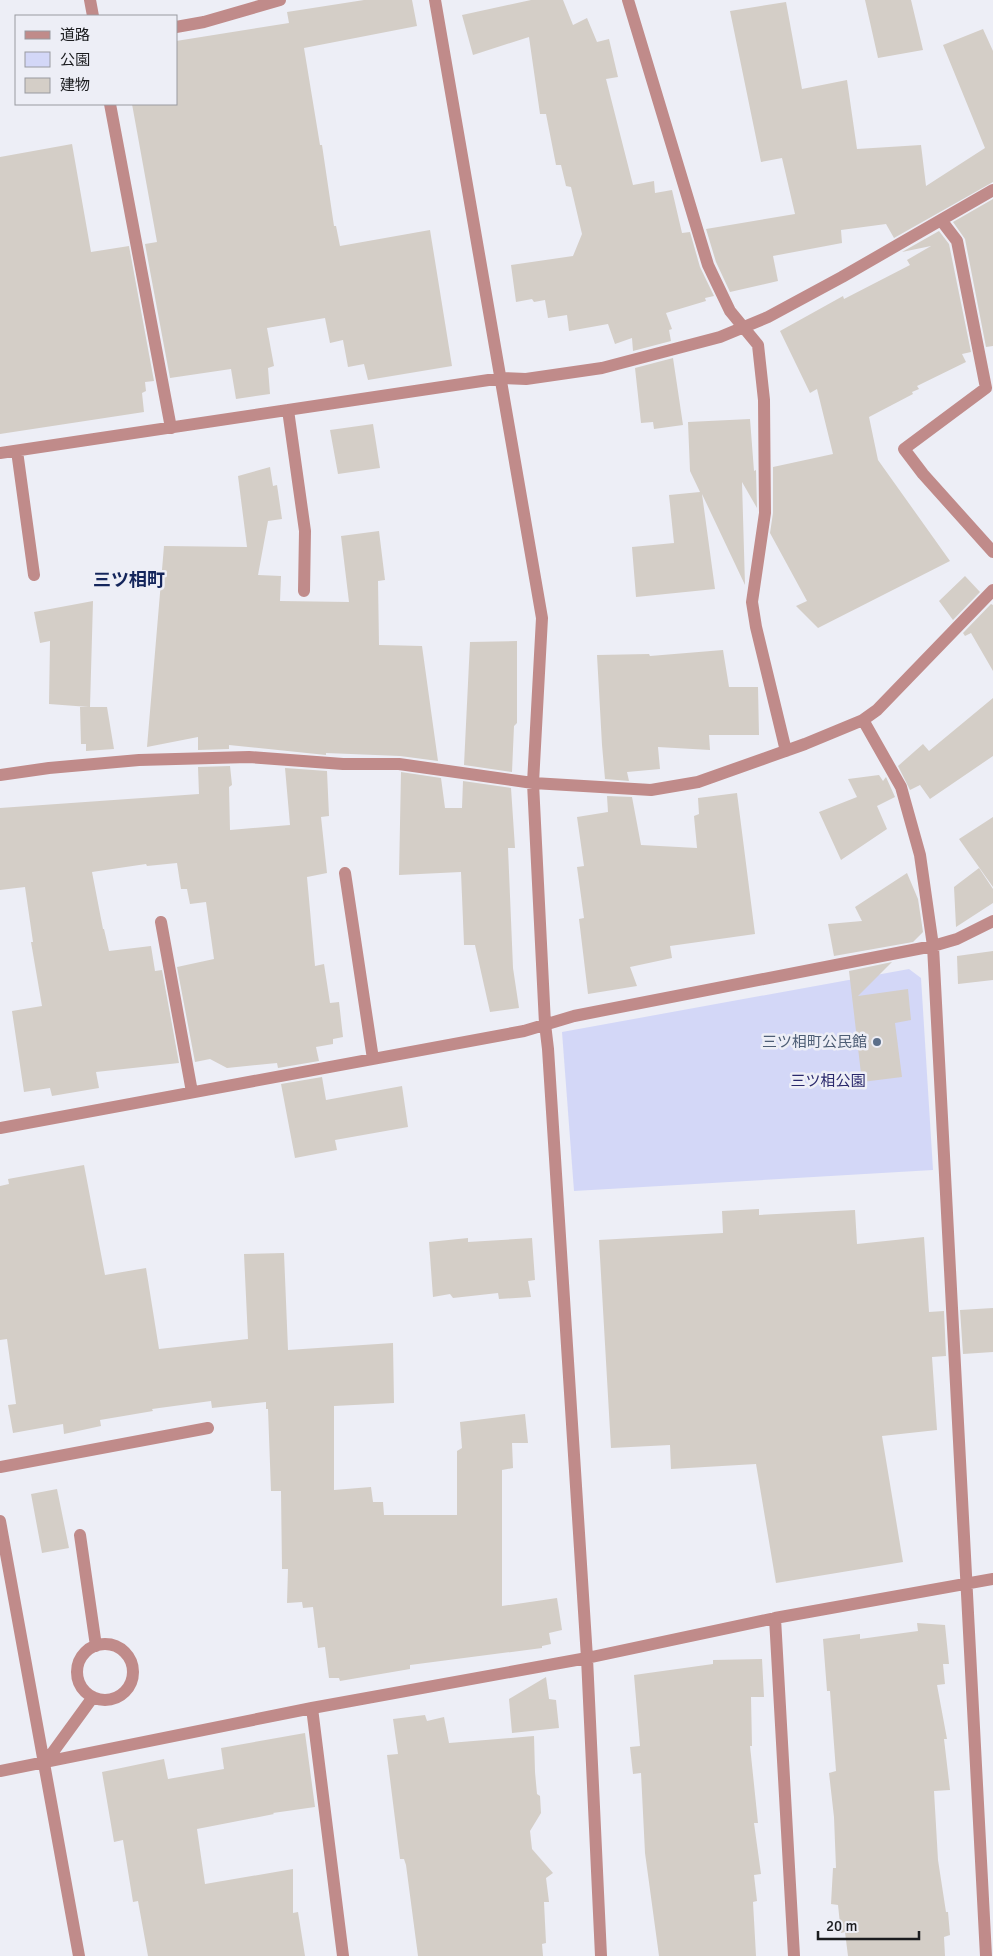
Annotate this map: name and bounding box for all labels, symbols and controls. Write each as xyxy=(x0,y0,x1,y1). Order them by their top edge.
legend xyxy=(15,15,178,105)
text: 道路 xyxy=(60,26,90,44)
text: 公園 xyxy=(60,51,90,69)
text: 建物 xyxy=(60,76,90,94)
district label: 三ツ相町 xyxy=(93,569,165,591)
place label: 三ツ相町公民館 xyxy=(762,1033,867,1051)
marker: 三ツ相町公民館 xyxy=(871,1036,883,1048)
park label: 三ツ相公園 xyxy=(790,1072,866,1090)
scale bar xyxy=(818,1908,919,1940)
text: 20 m xyxy=(826,1917,857,1935)

